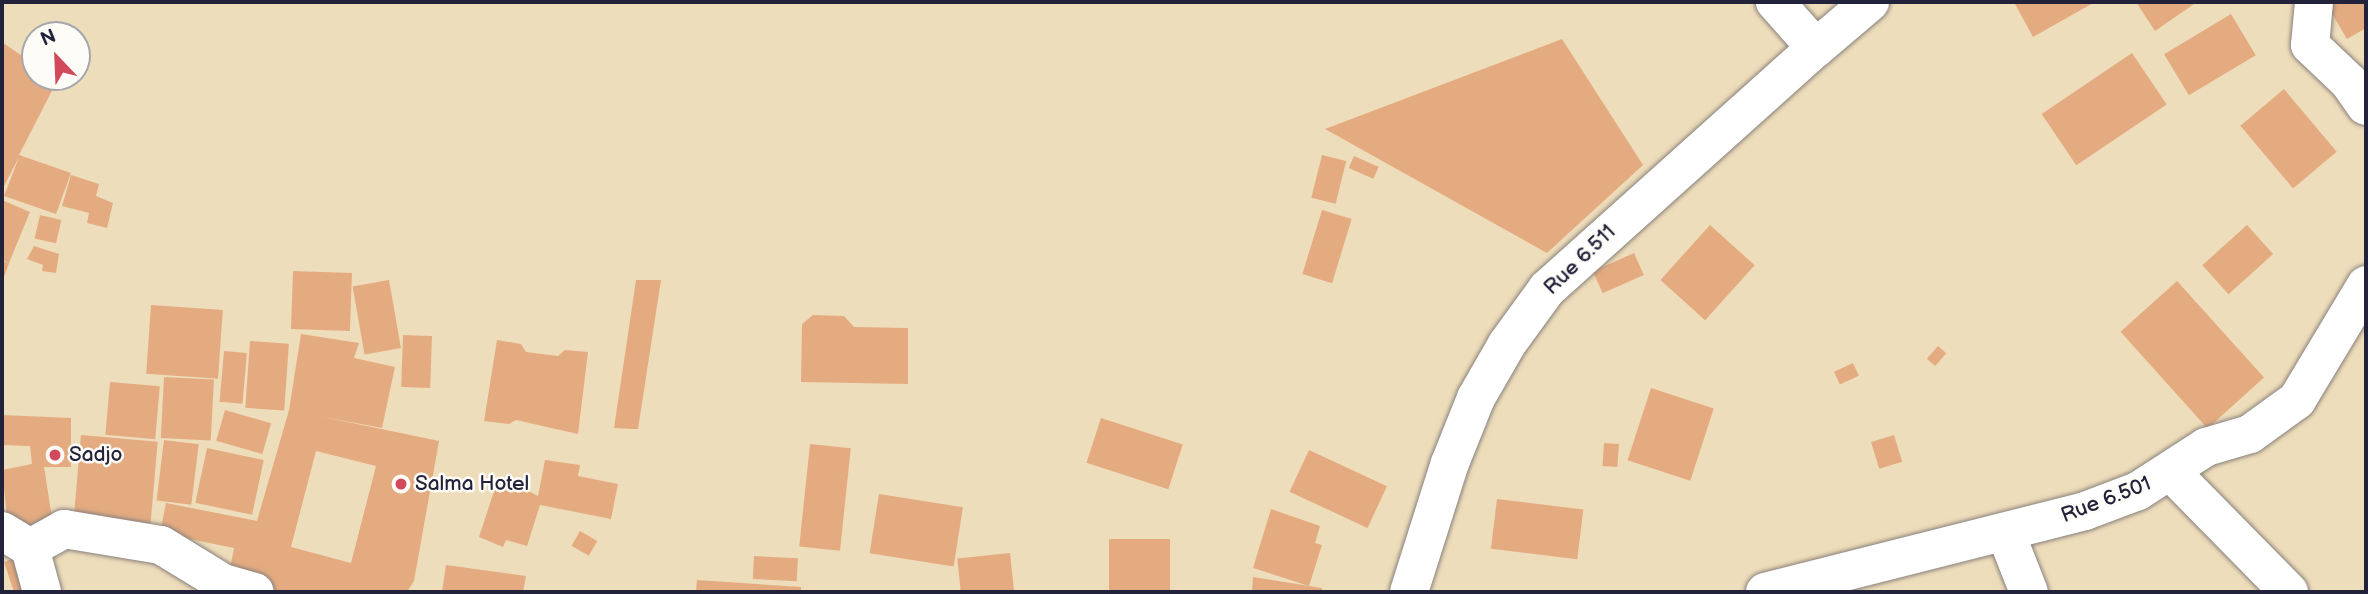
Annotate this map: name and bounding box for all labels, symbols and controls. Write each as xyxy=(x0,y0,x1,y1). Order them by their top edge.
north arrow xyxy=(21,21,91,91)
text: N xyxy=(37,25,59,51)
street label: Rue 6.511 xyxy=(1539,220,1621,300)
place label: Sadjo xyxy=(69,442,123,468)
marker: Sadjo xyxy=(47,447,63,463)
place label: Salma Hotel xyxy=(415,471,529,497)
street label: Rue 6.501 xyxy=(2058,471,2154,529)
marker: Salma Hotel xyxy=(393,476,409,492)

